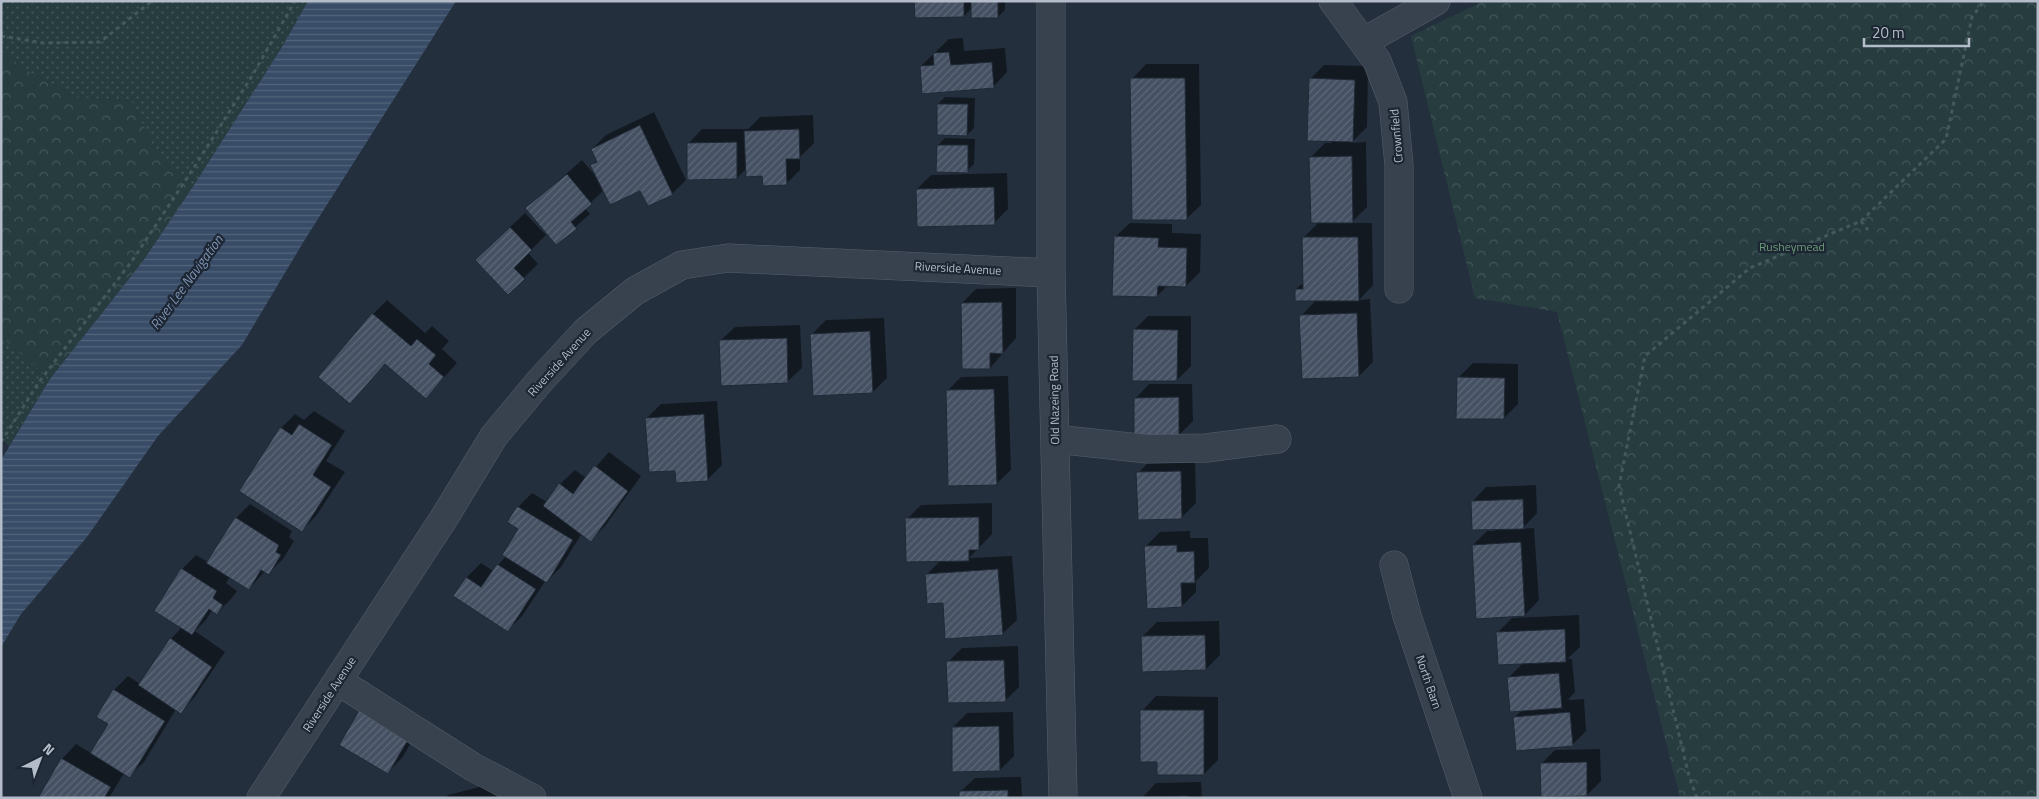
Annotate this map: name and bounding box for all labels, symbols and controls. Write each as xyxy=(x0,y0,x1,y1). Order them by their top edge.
scale bar xyxy=(1864,15,1969,47)
text: 20 m xyxy=(1872,21,1905,44)
street label: Crownfield xyxy=(1384,108,1408,164)
water label: River Lee Navigation xyxy=(144,229,228,334)
park label: Rusheymead xyxy=(1759,237,1825,256)
street label: Riverside Avenue xyxy=(914,256,1002,280)
street label: Riverside Avenue xyxy=(523,323,595,401)
street label: Old Nazeing Road xyxy=(1044,355,1064,445)
street label: Riverside Avenue xyxy=(297,652,361,736)
street label: North Barn xyxy=(1411,653,1447,711)
north arrow xyxy=(15,734,65,784)
text: N xyxy=(38,738,60,760)

